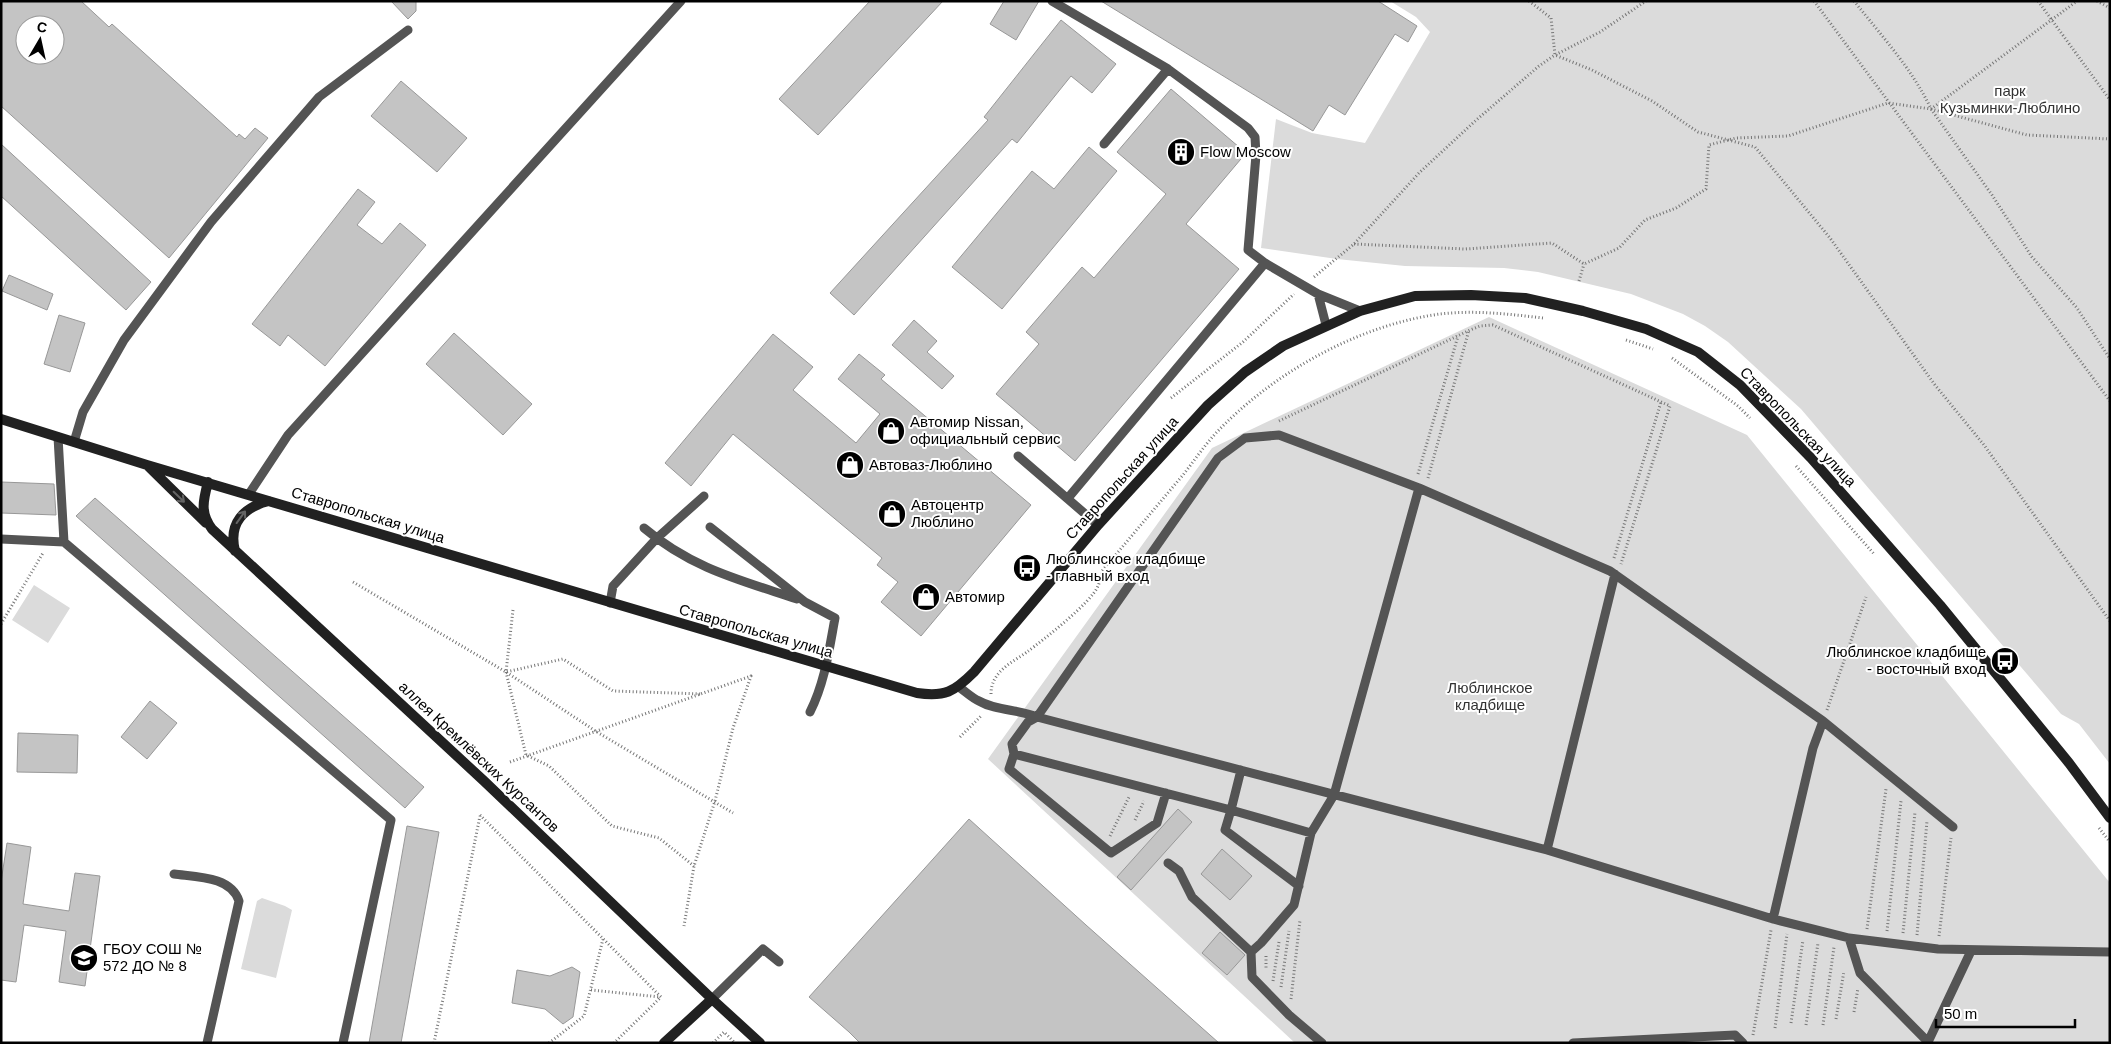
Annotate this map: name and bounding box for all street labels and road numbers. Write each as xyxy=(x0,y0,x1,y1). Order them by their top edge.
street label: Ставропольская улица xyxy=(1737,363,1860,490)
street label: Ставропольская улица xyxy=(1062,412,1182,543)
street label: Ставропольская улица xyxy=(289,483,448,546)
street label: Ставропольская улица xyxy=(677,600,836,661)
street label: аллея Кремлёвских Курсантов xyxy=(396,678,563,835)

